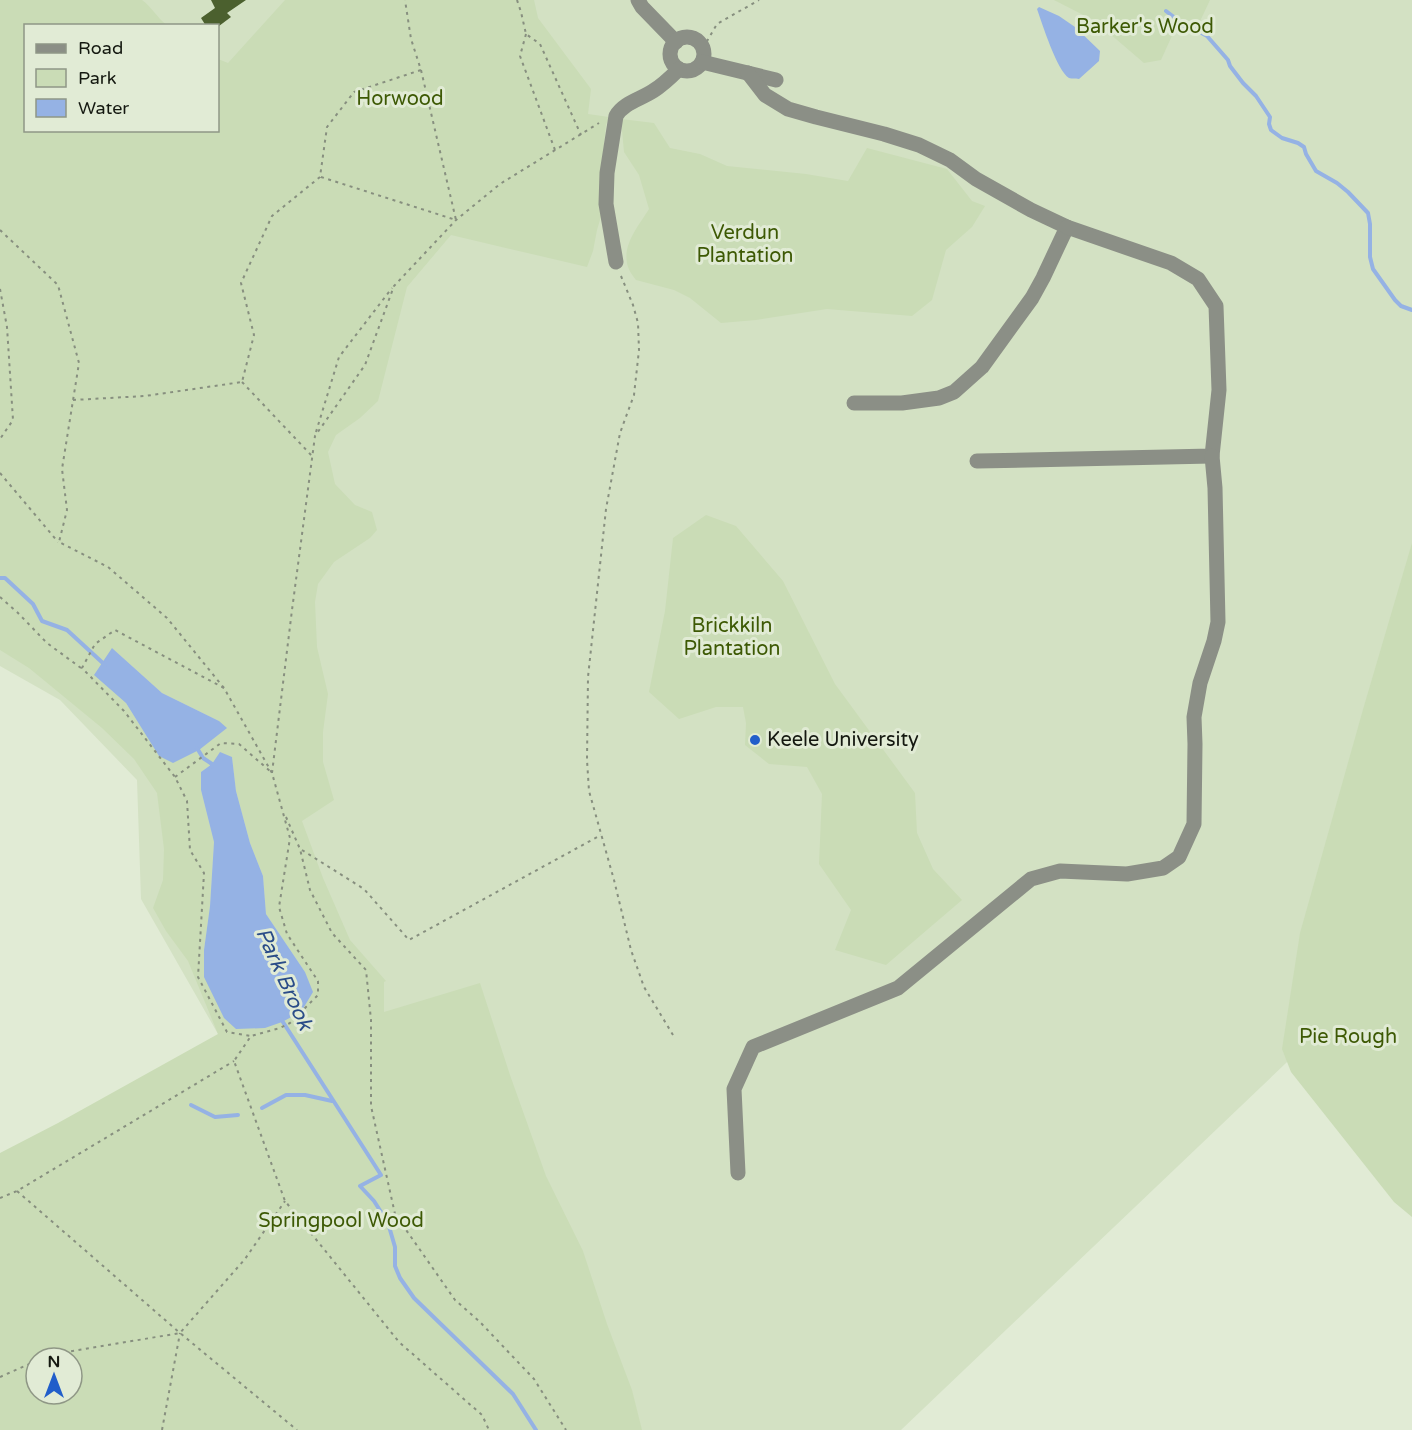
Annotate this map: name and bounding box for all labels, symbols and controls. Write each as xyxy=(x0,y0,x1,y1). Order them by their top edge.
park label: Barker's Wood xyxy=(1076,15,1214,39)
legend xyxy=(24,24,219,132)
text: Road xyxy=(78,37,123,59)
text: Park xyxy=(78,67,117,89)
park label: Horwood xyxy=(356,87,444,111)
text: Water xyxy=(78,97,129,119)
park label: Verdun Plantation xyxy=(696,221,794,268)
park label: Brickkiln Plantation xyxy=(683,614,781,661)
place label: Keele University xyxy=(767,728,919,752)
marker: Keele University xyxy=(748,733,762,747)
water label: Park Brook xyxy=(250,924,318,1035)
park label: Pie Rough xyxy=(1299,1025,1397,1049)
park label: Springpool Wood xyxy=(258,1209,424,1233)
north arrow xyxy=(24,1346,84,1406)
text: N xyxy=(48,1352,60,1372)

